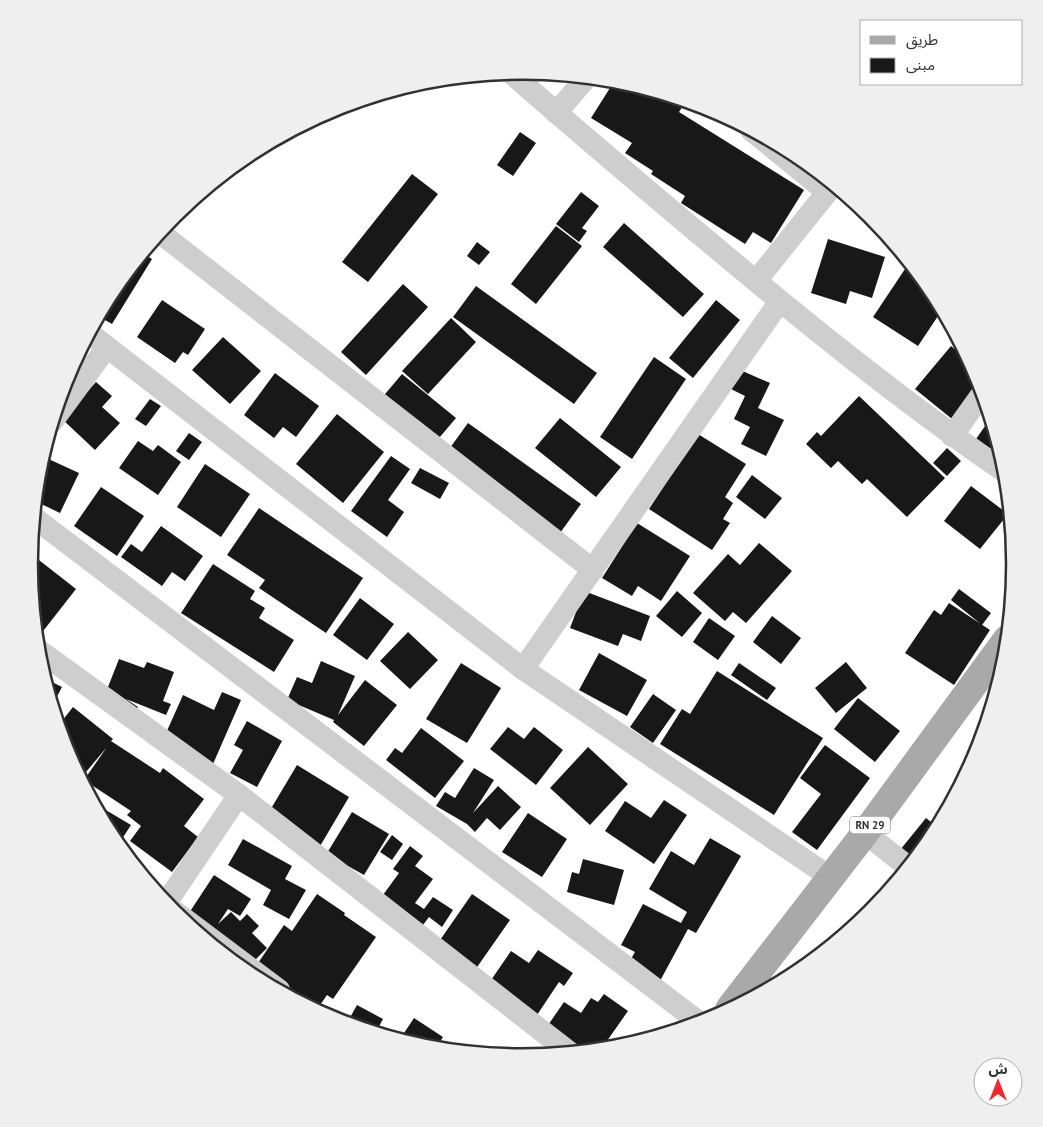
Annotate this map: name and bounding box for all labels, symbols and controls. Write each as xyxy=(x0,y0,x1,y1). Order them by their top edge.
legend xyxy=(860,20,1023,85)
text: طريق xyxy=(906,30,938,50)
text: مبنى xyxy=(906,55,935,74)
road number: RN 29 xyxy=(850,816,890,834)
north arrow xyxy=(973,1057,1023,1107)
text: ش xyxy=(988,1060,1008,1078)

